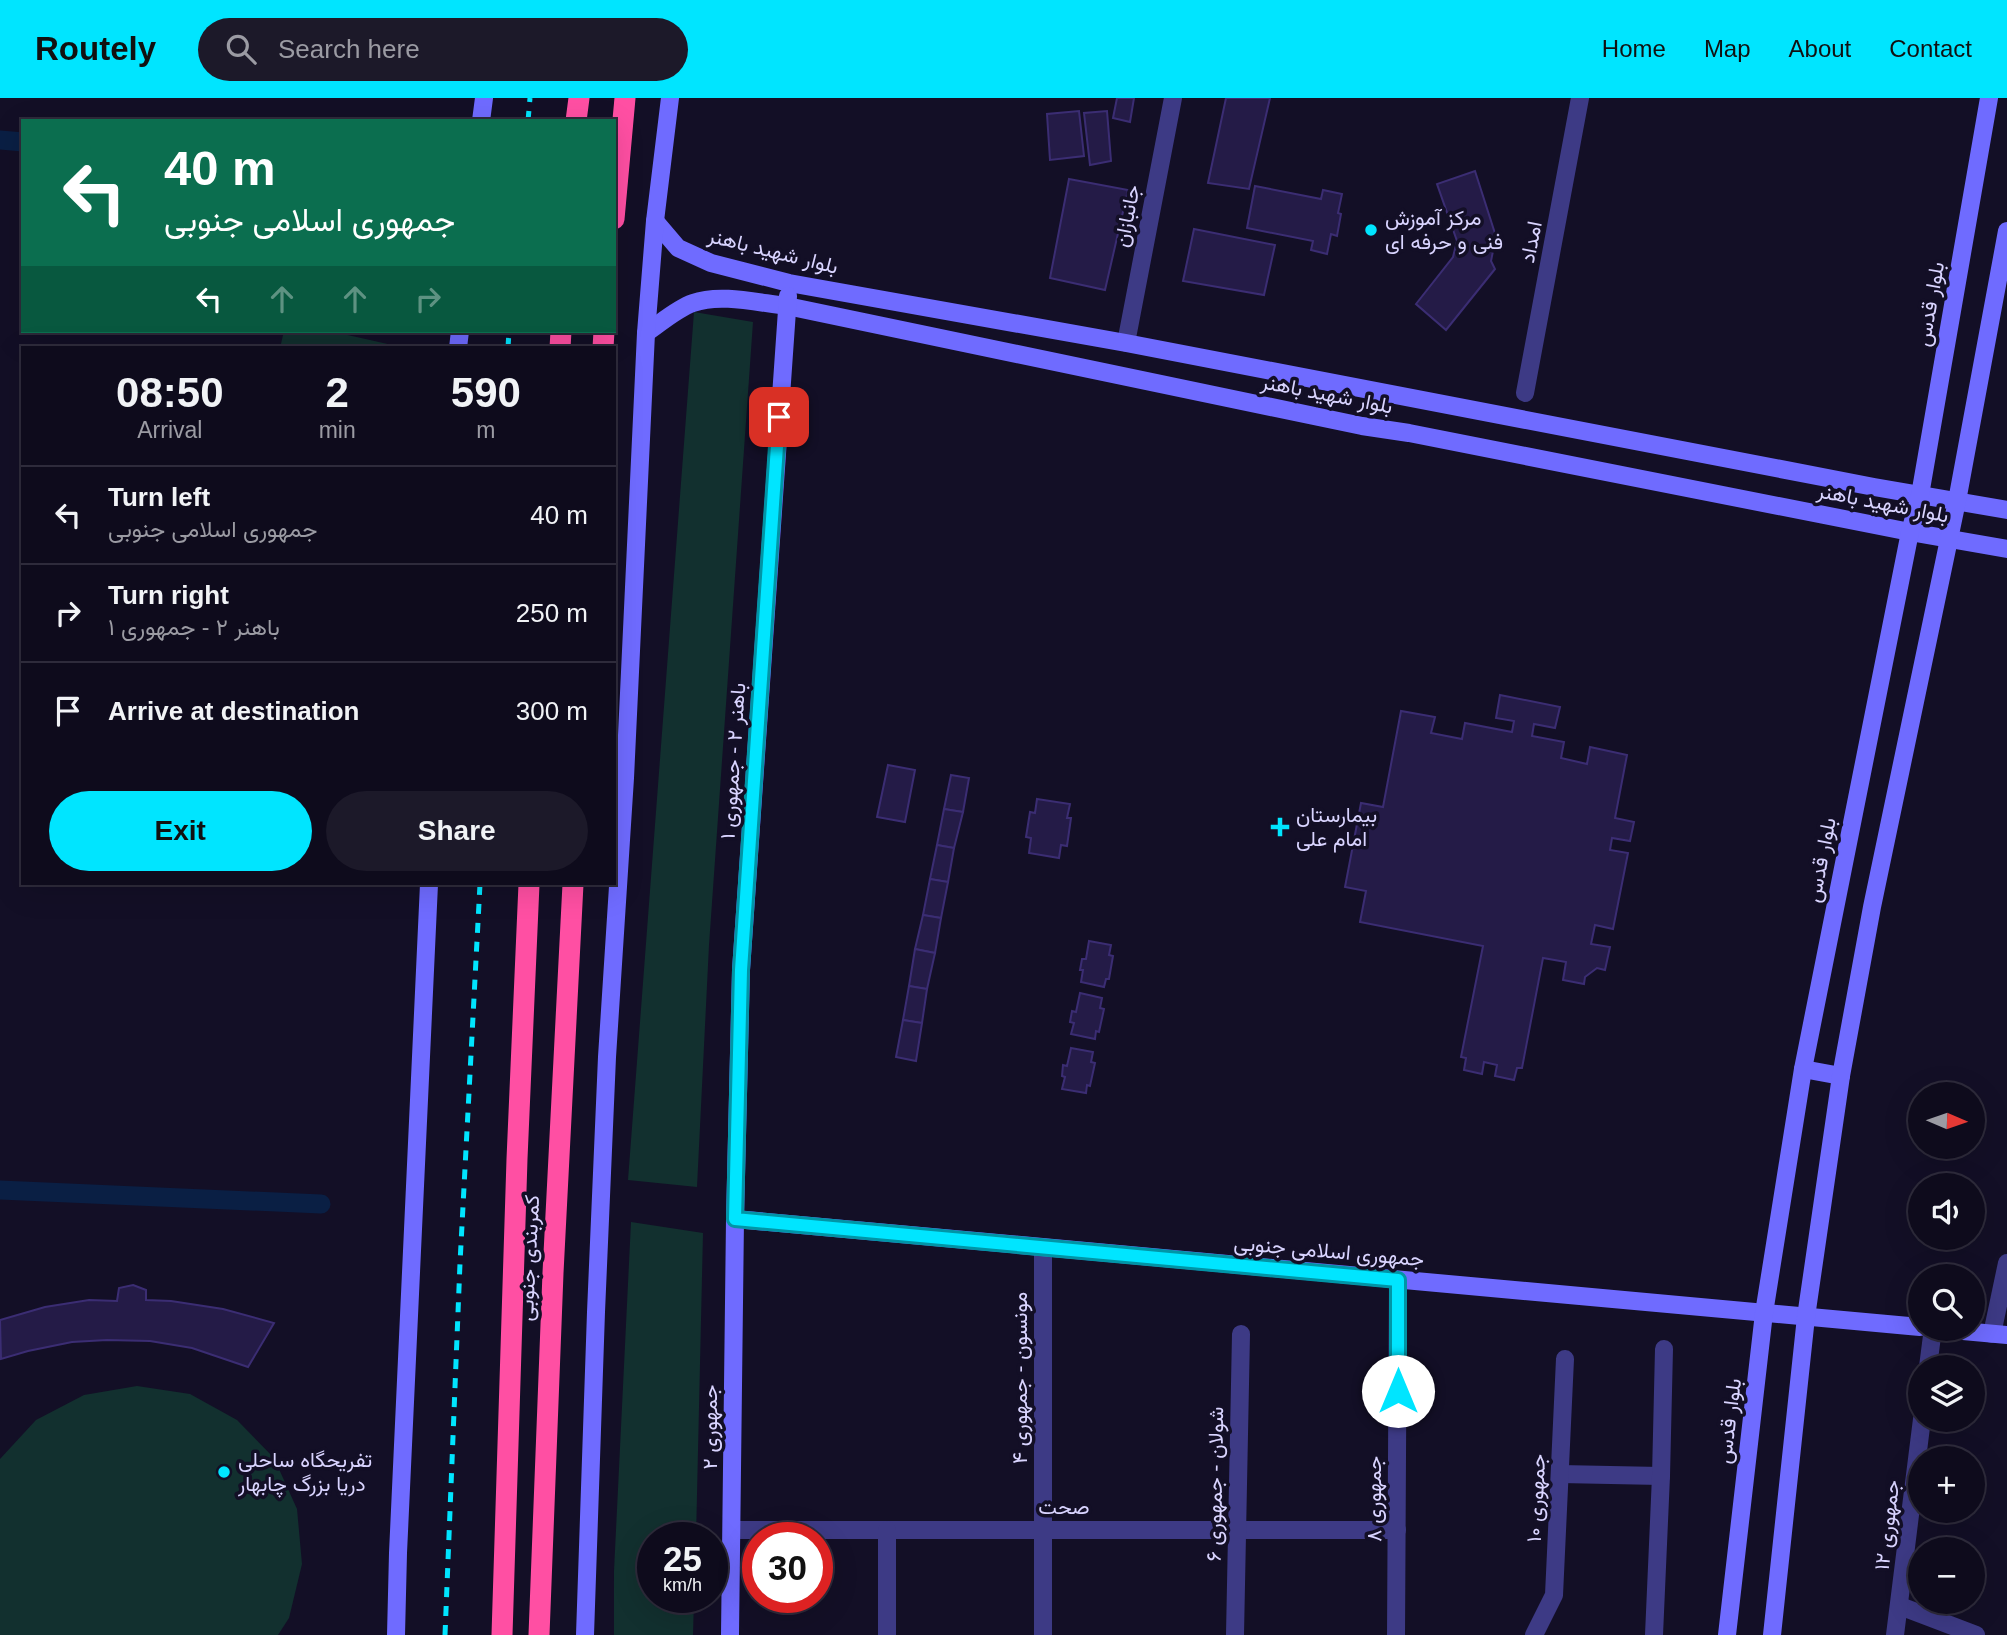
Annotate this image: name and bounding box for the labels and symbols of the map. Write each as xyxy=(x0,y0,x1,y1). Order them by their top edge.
street label: جانبازان xyxy=(1109,183,1146,249)
place label: مرکز آموزش فنی و حرفه ای xyxy=(1385,206,1503,255)
street label: امداد xyxy=(1515,219,1546,265)
marker: مرکز آموزش فنی و حرفه ای xyxy=(1363,222,1379,238)
street label: بلوار شهید باهنر xyxy=(704,223,841,280)
street label: بلوار قدس xyxy=(1911,260,1950,348)
street label: بلوار شهید باهنر xyxy=(1258,369,1395,419)
pin xyxy=(749,387,809,447)
street label: بلوار شهید باهنر xyxy=(1814,478,1951,528)
street label: باهنر ۲ - جمهوری ۱ xyxy=(716,682,751,840)
place label: بیمارستان امام علی xyxy=(1296,803,1377,853)
street label: بلوار قدس xyxy=(1801,816,1842,905)
marker: بیمارستان امام علی xyxy=(1270,817,1290,837)
north arrow xyxy=(1908,1082,1984,1158)
street label: کمربندی جنوبی xyxy=(514,1194,545,1322)
street label: جمهوری اسلامی جنوبی xyxy=(1233,1231,1425,1272)
street label: مونسون - جمهوری ۴ xyxy=(1008,1292,1033,1464)
position arrow xyxy=(1361,1354,1435,1428)
street label: بلوار قدس xyxy=(1712,1377,1747,1465)
street label: جمهوری ۲ xyxy=(698,1385,723,1469)
street label: شولان - جمهوری ۶ xyxy=(1202,1406,1229,1562)
place label: تفریحگاه ساحلی دریا بزرگ چابهار xyxy=(237,1448,372,1498)
street label: جمهوری ۱۰ xyxy=(1522,1453,1551,1543)
street label: جمهوری ۸ xyxy=(1362,1456,1387,1542)
marker: تفریحگاه ساحلی دریا بزرگ چابهار xyxy=(216,1464,232,1480)
street label: جمهوری ۱۲ xyxy=(1870,1478,1905,1572)
street label: صحت xyxy=(1038,1495,1090,1518)
speed limit sign: 30 xyxy=(742,1522,833,1613)

